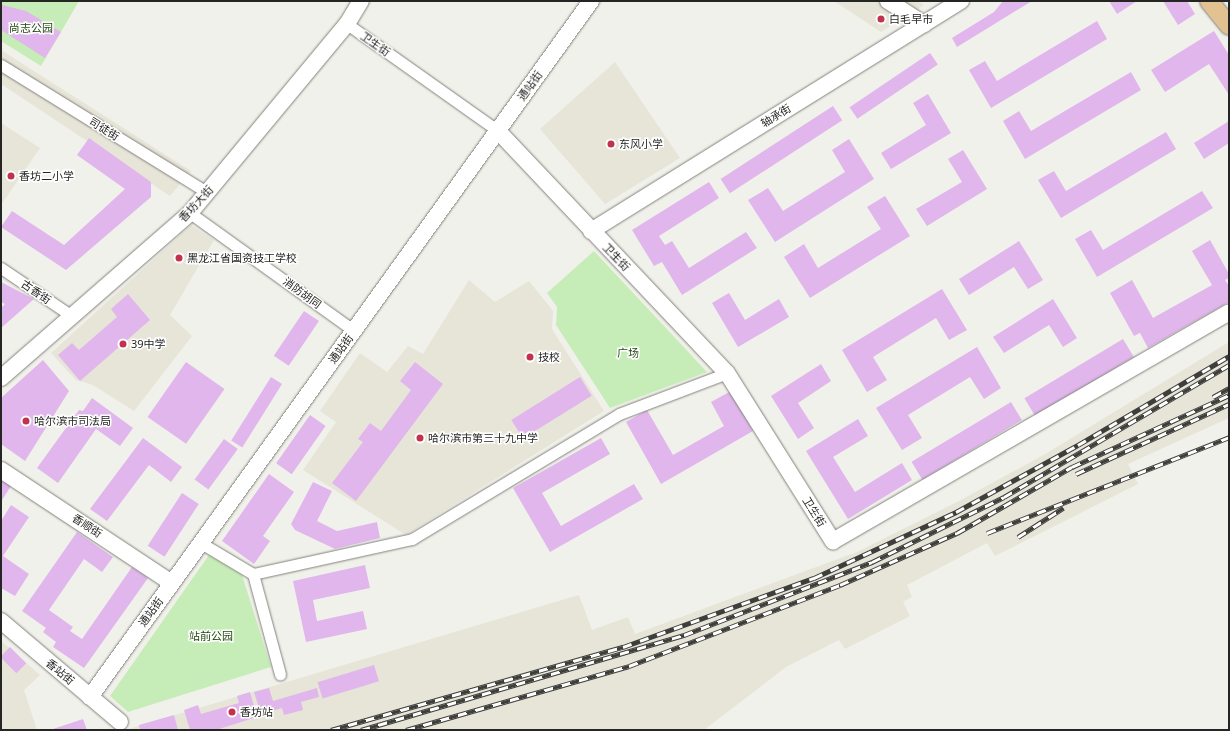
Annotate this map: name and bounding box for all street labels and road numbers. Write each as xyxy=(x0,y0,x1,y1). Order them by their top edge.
street label: 卫生街 xyxy=(358,29,392,59)
street label: 通站街 xyxy=(515,69,545,103)
street label: 轴承街 xyxy=(759,102,793,130)
street label: 司徒街 xyxy=(87,115,121,143)
street label: 香坊大街 xyxy=(176,183,216,225)
street label: 卫生街 xyxy=(600,241,632,273)
street label: 消防胡同 xyxy=(280,275,324,311)
street label: 古香街 xyxy=(19,277,53,307)
street label: 通站街 xyxy=(326,332,356,366)
street label: 卫生街 xyxy=(800,495,828,529)
street label: 香顺街 xyxy=(70,511,104,541)
street label: 通站街 xyxy=(136,595,166,629)
street label: 香站街 xyxy=(43,656,77,688)

